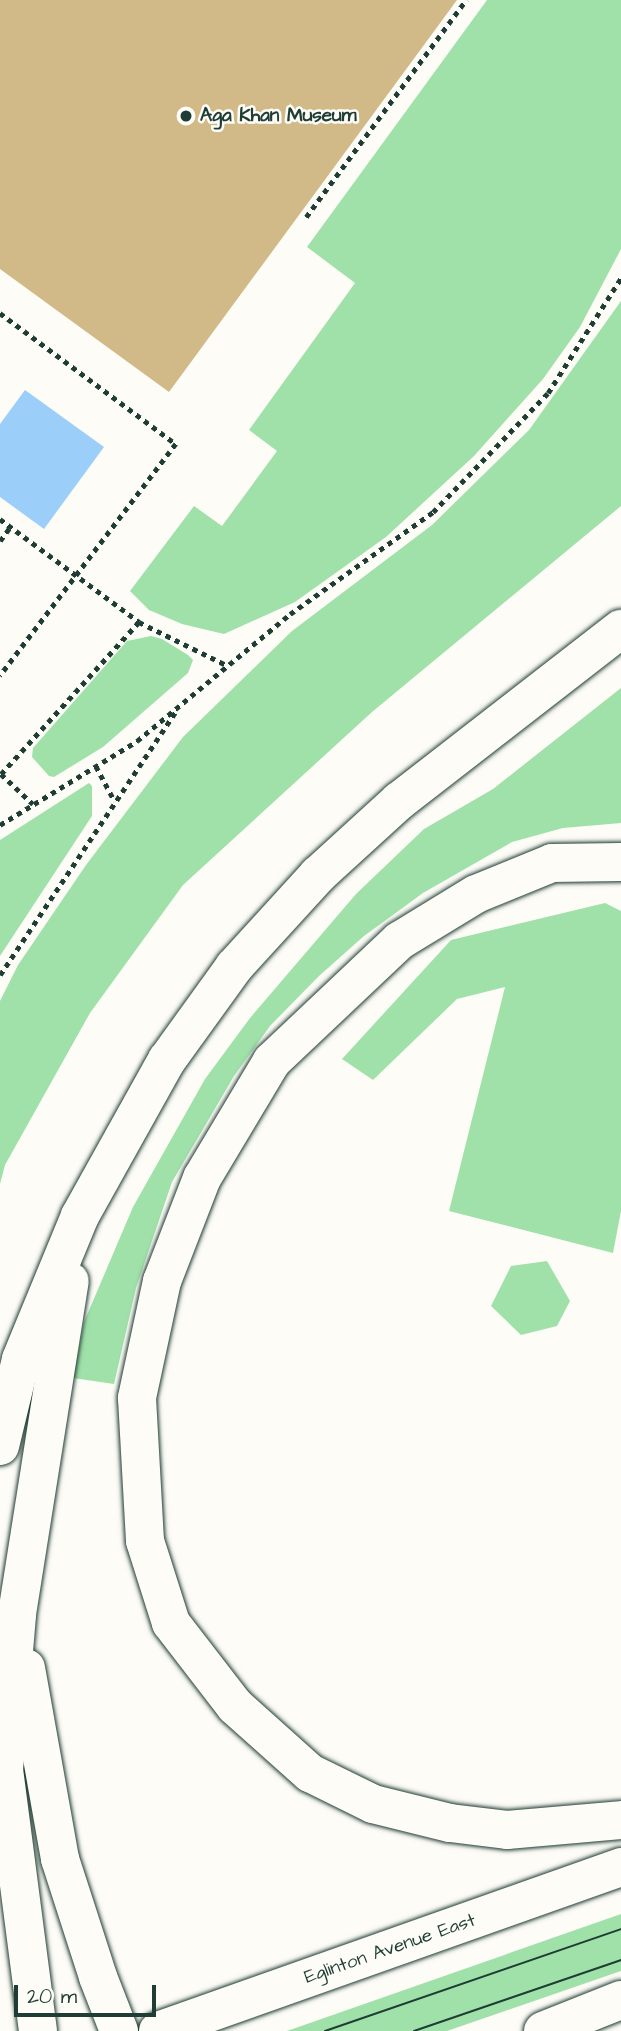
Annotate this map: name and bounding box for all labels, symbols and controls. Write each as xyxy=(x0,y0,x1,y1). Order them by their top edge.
place label: Aga Khan Museum xyxy=(200,105,357,127)
marker: Aga Khan Museum xyxy=(178,108,194,124)
street label: Eglinton Avenue East xyxy=(301,1909,479,1989)
scale bar xyxy=(18,1972,159,2016)
text: 20 m xyxy=(27,1982,77,2011)

